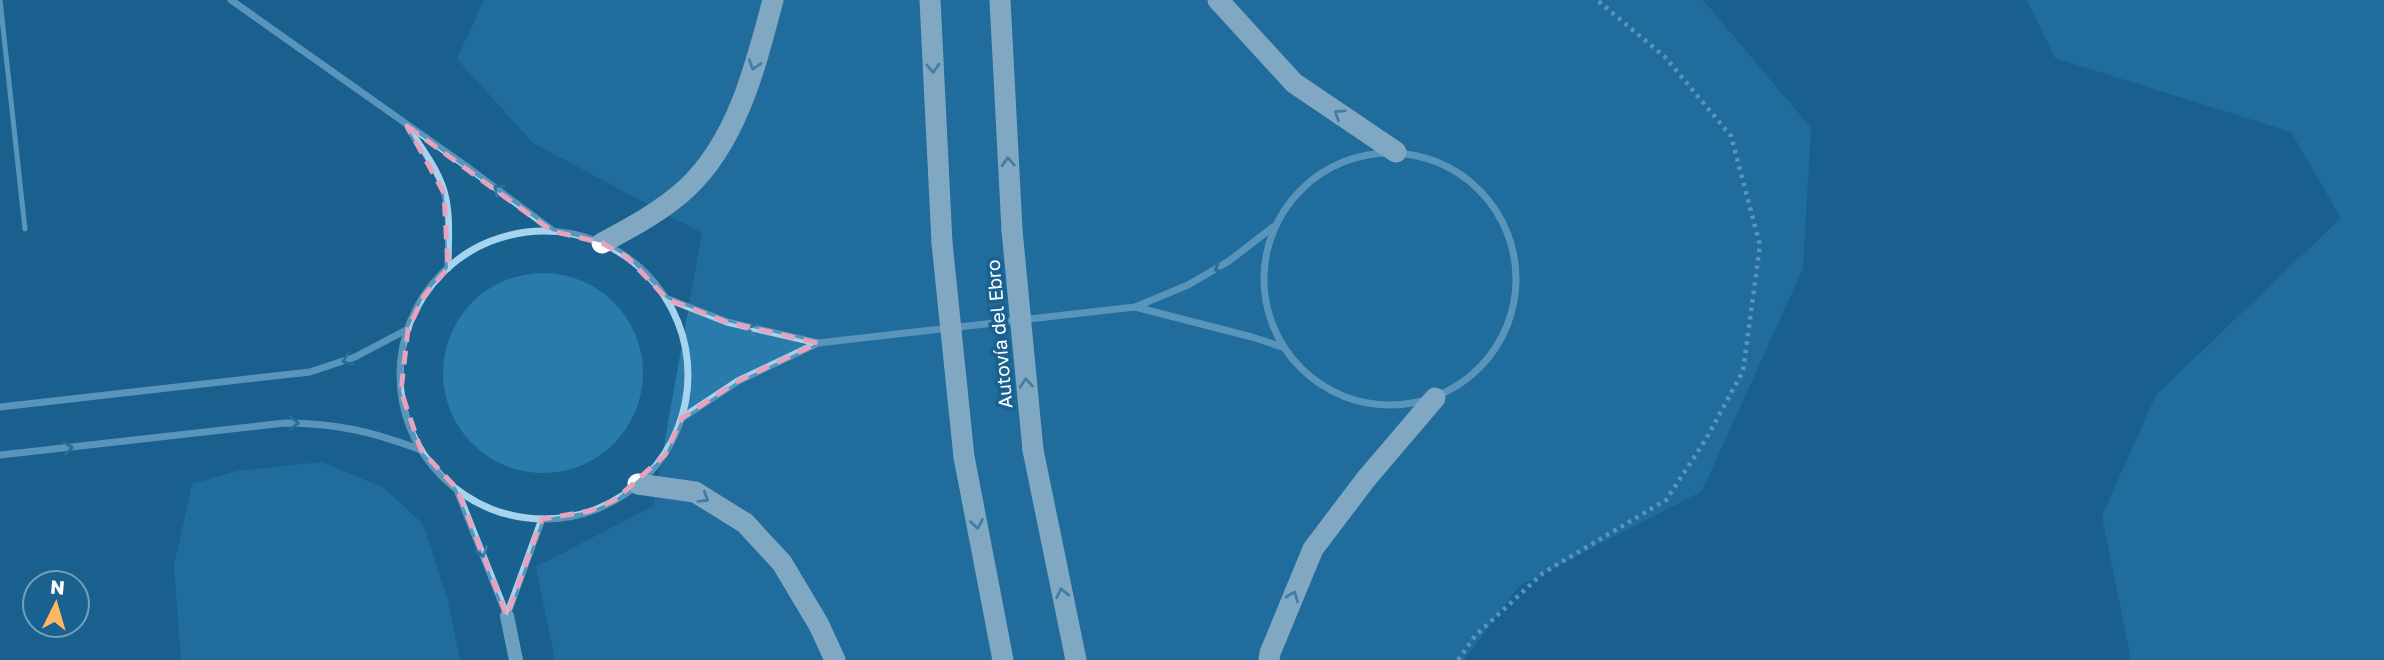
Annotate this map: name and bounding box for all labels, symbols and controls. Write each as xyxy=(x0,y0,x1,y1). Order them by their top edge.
one-way arrow xyxy=(747,59,762,71)
one-way arrow xyxy=(925,63,940,74)
one-way arrow xyxy=(1334,109,1347,122)
one-way arrow xyxy=(1001,156,1016,167)
one-way arrow xyxy=(493,185,506,198)
street label: Autovía del Ebro xyxy=(981,259,1016,409)
one-way arrow xyxy=(1213,260,1226,273)
one-way arrow xyxy=(746,323,758,337)
one-way arrow xyxy=(342,352,355,366)
one-way arrow xyxy=(1019,377,1034,388)
one-way arrow xyxy=(289,415,300,431)
one-way arrow xyxy=(62,440,74,455)
one-way arrow xyxy=(697,490,710,503)
one-way arrow xyxy=(968,518,983,530)
one-way arrow xyxy=(474,546,488,558)
north arrow xyxy=(21,569,91,639)
text: N xyxy=(49,574,66,599)
one-way arrow xyxy=(1056,587,1071,599)
one-way arrow xyxy=(1285,591,1299,604)

